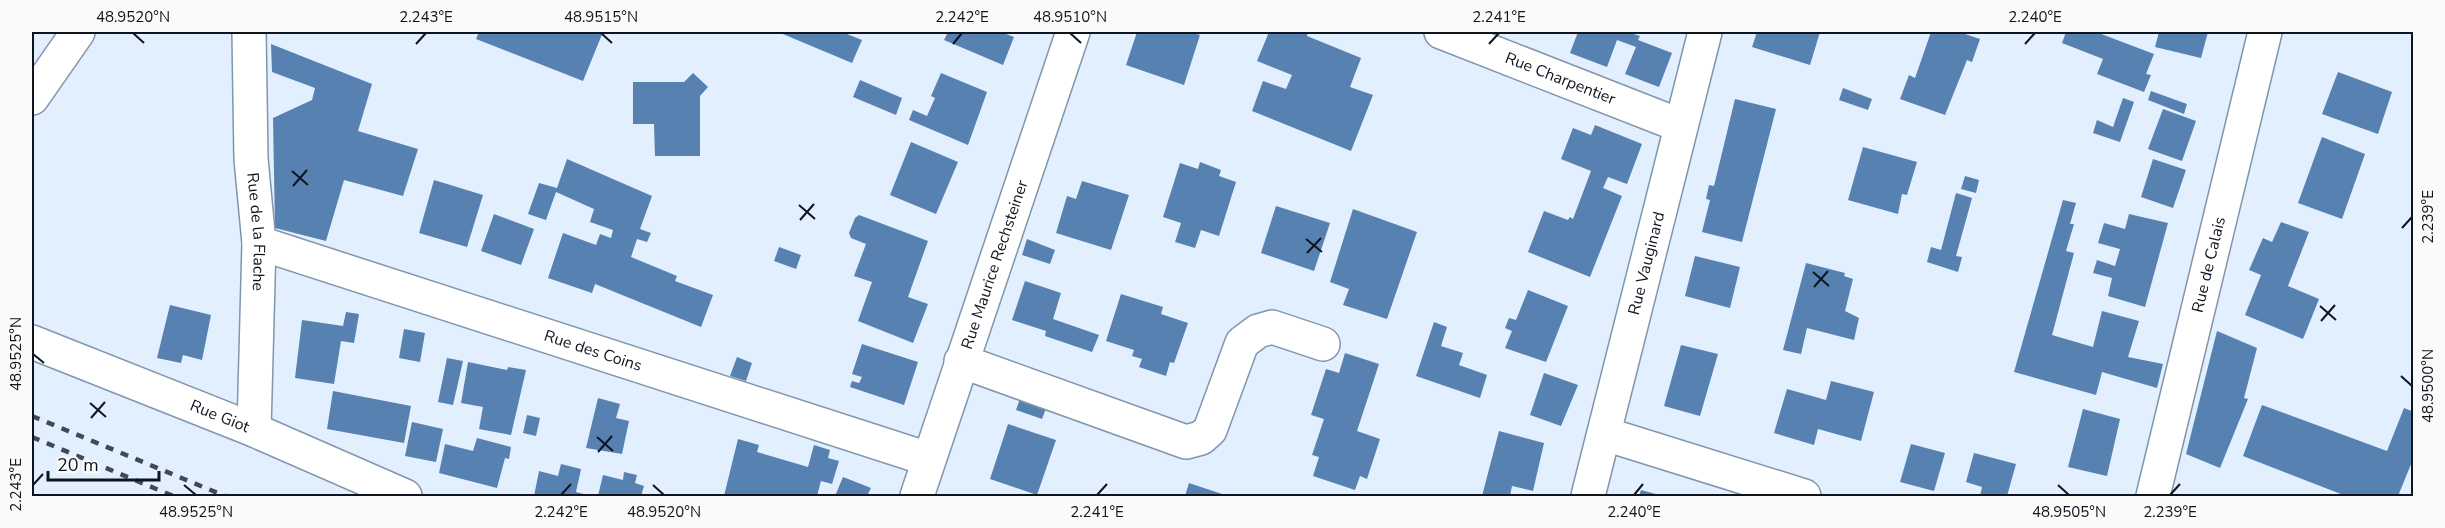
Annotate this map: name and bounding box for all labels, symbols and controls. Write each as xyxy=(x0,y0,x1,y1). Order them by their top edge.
text: 48.9520°N xyxy=(96,7,170,27)
text: 2.243°E xyxy=(399,7,453,27)
text: 48.9515°N xyxy=(564,7,638,27)
text: 2.242°E xyxy=(935,7,989,27)
text: 48.9510°N xyxy=(1033,7,1107,27)
text: 2.241°E xyxy=(1472,7,1526,27)
text: 2.240°E xyxy=(2008,7,2062,27)
street label: Rue Charpentier xyxy=(1502,47,1619,110)
street label: Rue de la Flache xyxy=(241,172,270,291)
street label: Rue Maurice Rechsteiner xyxy=(956,177,1033,352)
text: 2.239°E xyxy=(2418,190,2438,244)
street label: Rue Vauginard xyxy=(1623,209,1670,317)
street label: Rue de Calais xyxy=(2187,214,2231,315)
text: 48.9525°N xyxy=(6,317,26,391)
street label: Rue des Coins xyxy=(541,325,645,377)
text: 48.9500°N xyxy=(2418,349,2438,423)
street label: Rue Giot xyxy=(187,395,253,438)
scale bar xyxy=(48,444,159,482)
text: 20 m xyxy=(57,453,99,477)
text: 2.243°E xyxy=(6,458,26,512)
text: 48.9525°N xyxy=(159,502,233,522)
text: 2.242°E xyxy=(534,502,588,522)
text: 48.9520°N xyxy=(627,502,701,522)
text: 2.241°E xyxy=(1070,502,1124,522)
text: 2.240°E xyxy=(1607,502,1661,522)
text: 48.9505°N xyxy=(2032,502,2106,522)
text: 2.239°E xyxy=(2143,502,2197,522)

